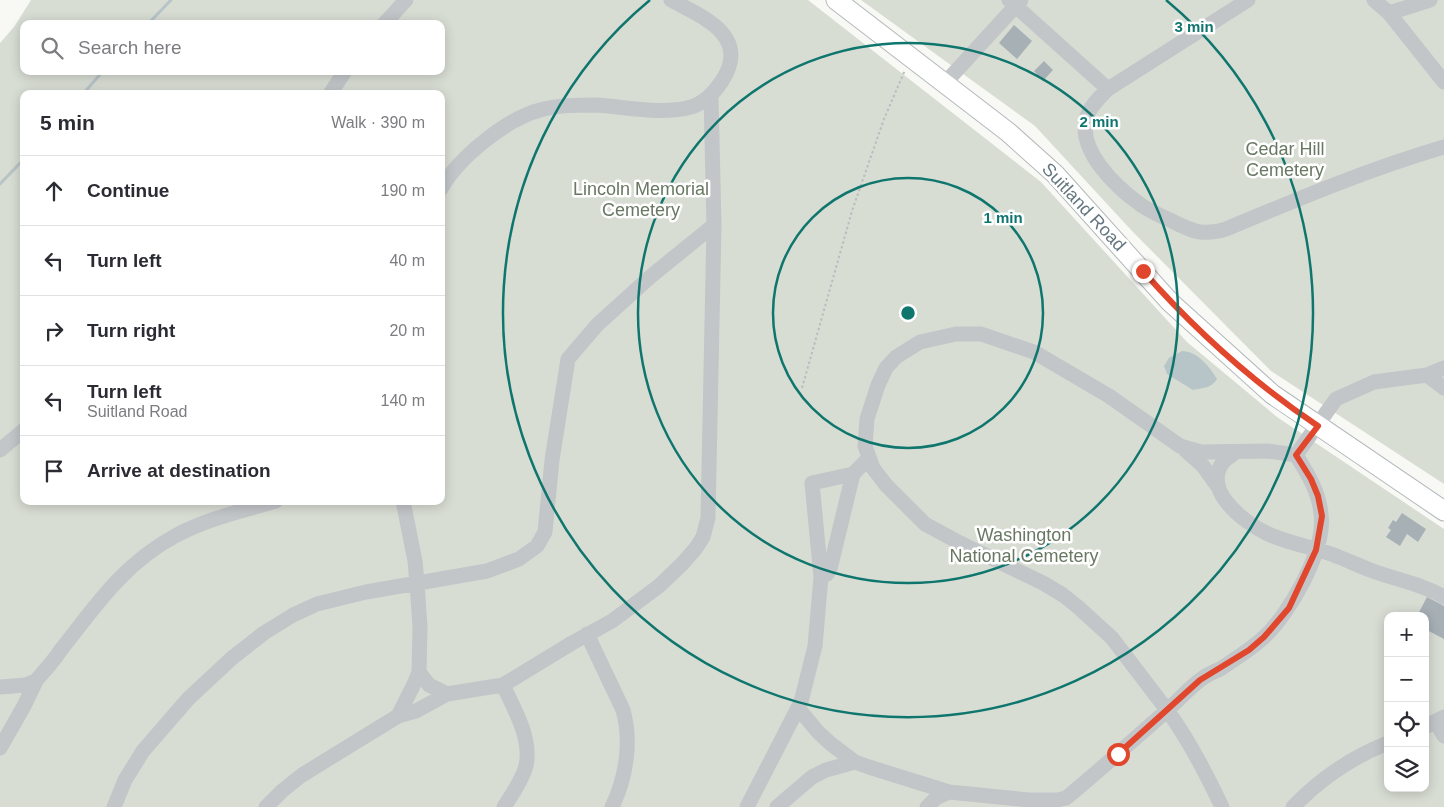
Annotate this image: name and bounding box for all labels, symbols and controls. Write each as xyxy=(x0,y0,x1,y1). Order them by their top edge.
text: 3 min xyxy=(1174,18,1214,35)
search box xyxy=(20,20,445,75)
icon: search xyxy=(38,34,66,62)
text: Search here xyxy=(78,37,182,58)
text: 5 min xyxy=(40,111,95,134)
text: 2 min xyxy=(1079,113,1119,130)
text: Walk · 390 m xyxy=(331,114,425,131)
park label: Cedar Hill Cemetery xyxy=(1245,139,1325,180)
street label: Suitland Road xyxy=(1038,159,1130,255)
icon: ahead xyxy=(40,177,68,205)
park label: Lincoln Memorial Cemetery xyxy=(573,179,709,220)
text: Continue xyxy=(87,180,169,201)
text: 190 m xyxy=(381,182,425,199)
text: 1 min xyxy=(983,209,1023,226)
icon: left xyxy=(40,247,68,275)
text: Turn left xyxy=(87,250,162,271)
text: 40 m xyxy=(389,252,425,269)
route end xyxy=(1132,260,1155,283)
centre of rings xyxy=(899,304,917,322)
icon: right xyxy=(40,317,68,345)
text: Turn right xyxy=(87,320,175,341)
text: 20 m xyxy=(389,322,425,339)
text: Turn left xyxy=(87,381,162,402)
icon: left xyxy=(40,387,68,415)
text: 140 m xyxy=(381,392,425,409)
text: Suitland Road xyxy=(87,403,188,420)
icon: arrive xyxy=(40,457,68,485)
text: Arrive at destination xyxy=(87,460,271,481)
park label: Washington National Cemetery xyxy=(949,525,1099,566)
map controls xyxy=(1384,612,1429,792)
button: + xyxy=(1384,612,1429,657)
button: − xyxy=(1384,657,1429,702)
button: locate xyxy=(1384,702,1429,747)
route start xyxy=(1107,743,1130,766)
button: layers xyxy=(1384,747,1429,792)

